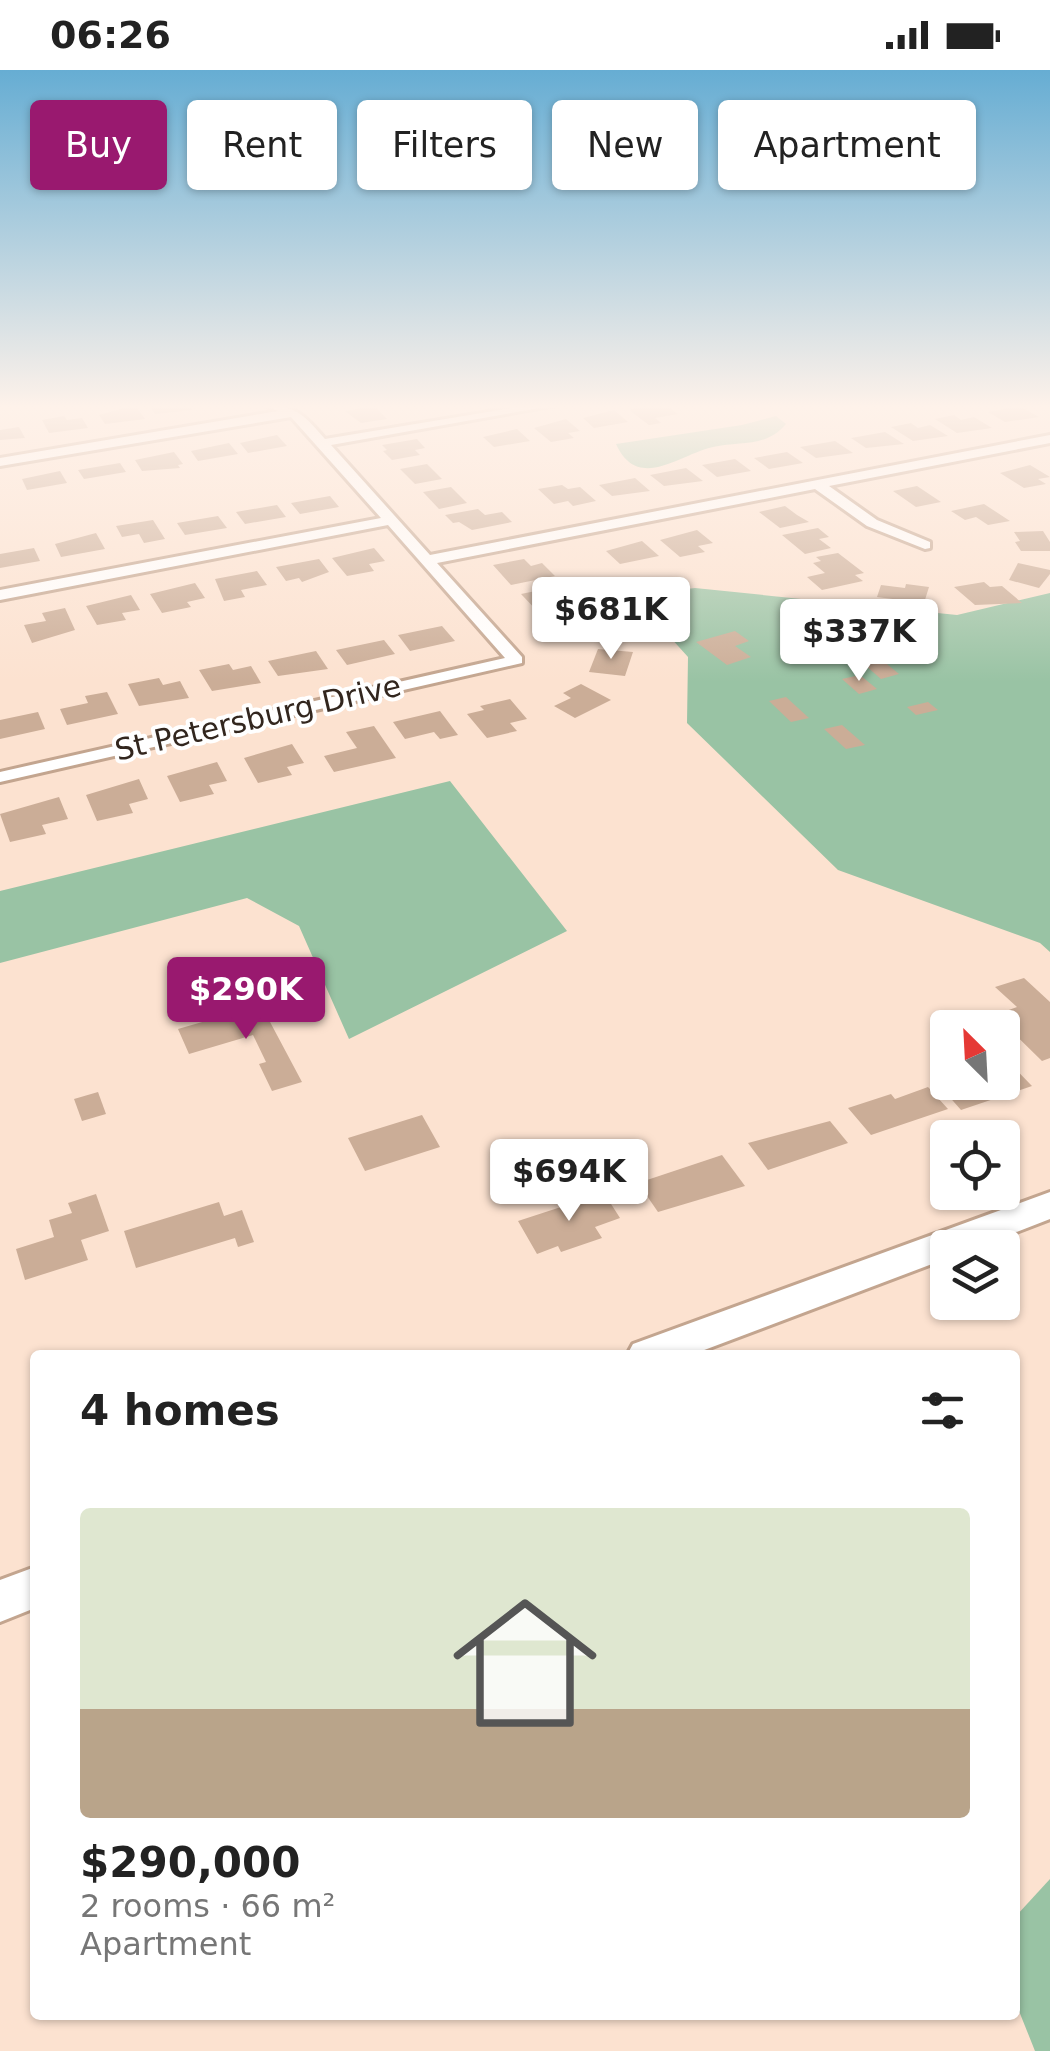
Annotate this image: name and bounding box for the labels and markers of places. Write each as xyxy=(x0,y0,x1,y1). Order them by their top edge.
pin: $681K xyxy=(541,577,681,662)
pin: $337K xyxy=(789,599,929,684)
pin: $290K xyxy=(176,957,316,1042)
pin: $694K xyxy=(499,1139,639,1224)

